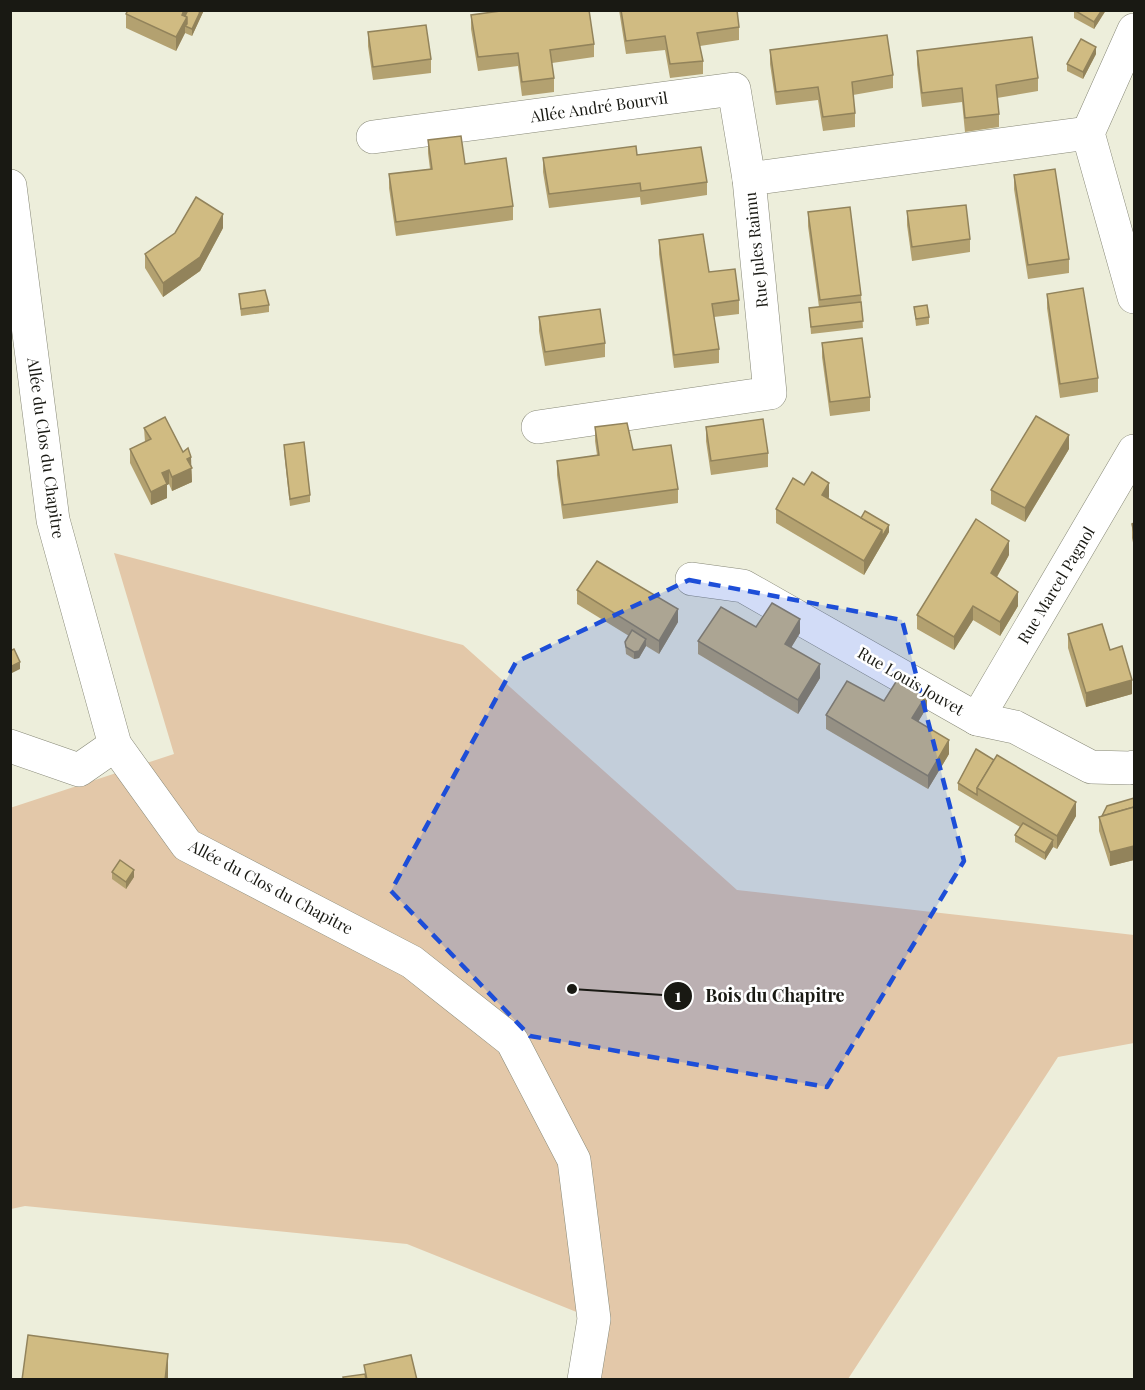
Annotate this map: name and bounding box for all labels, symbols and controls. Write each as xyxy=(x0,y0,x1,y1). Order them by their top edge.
street label: Allée André Bourvil xyxy=(528,86,670,127)
street label: Rue Jules Raimu xyxy=(739,191,772,309)
street label: Allée du Clos du Chapitre xyxy=(23,355,70,540)
street label: Rue Marcel Pagnol xyxy=(1012,522,1099,647)
street label: Rue Louis Jouvet xyxy=(854,642,969,720)
street label: Allée du Clos du Chapitre xyxy=(185,834,357,939)
callout: Bois du Chapitre xyxy=(663,978,856,1014)
text: 1 xyxy=(675,983,682,1007)
text: Bois du Chapitre xyxy=(705,983,845,1007)

